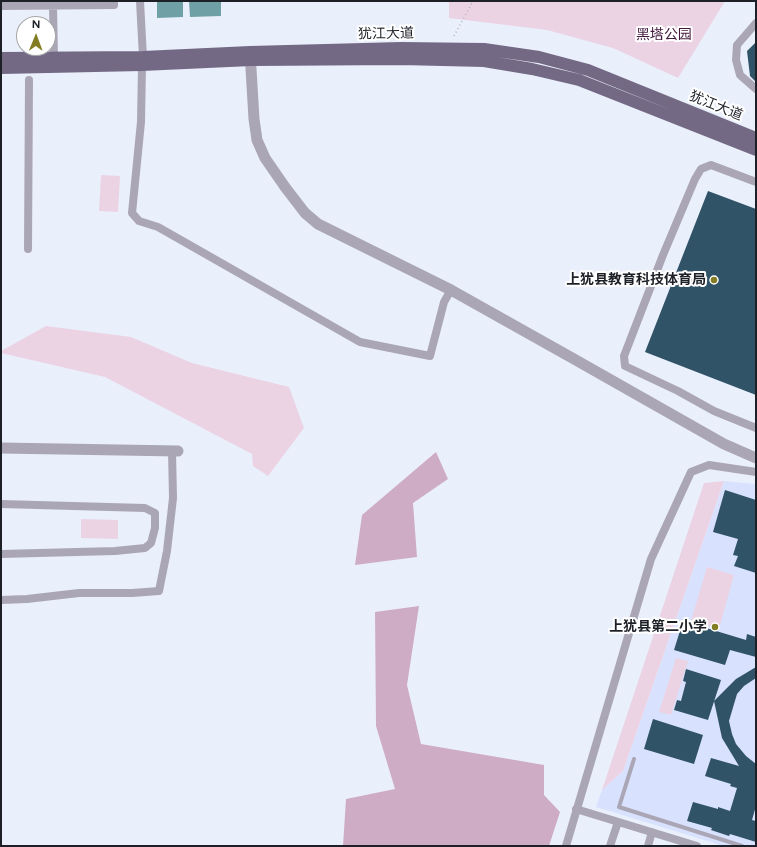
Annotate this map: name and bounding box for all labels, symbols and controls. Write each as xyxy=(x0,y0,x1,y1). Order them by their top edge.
north arrow xyxy=(16,16,56,56)
text: N xyxy=(32,18,41,31)
street label: 犹江大道 xyxy=(358,25,414,43)
park label: 黑塔公园 xyxy=(636,27,692,43)
street label: 犹江大道 xyxy=(687,88,745,124)
place label: 上犹县教育科技体育局 xyxy=(566,272,706,288)
marker: 上犹县教育科技体育局 xyxy=(709,275,719,285)
place label: 上犹县第二小学 xyxy=(609,619,707,635)
marker: 上犹县第二小学 xyxy=(710,622,720,632)

